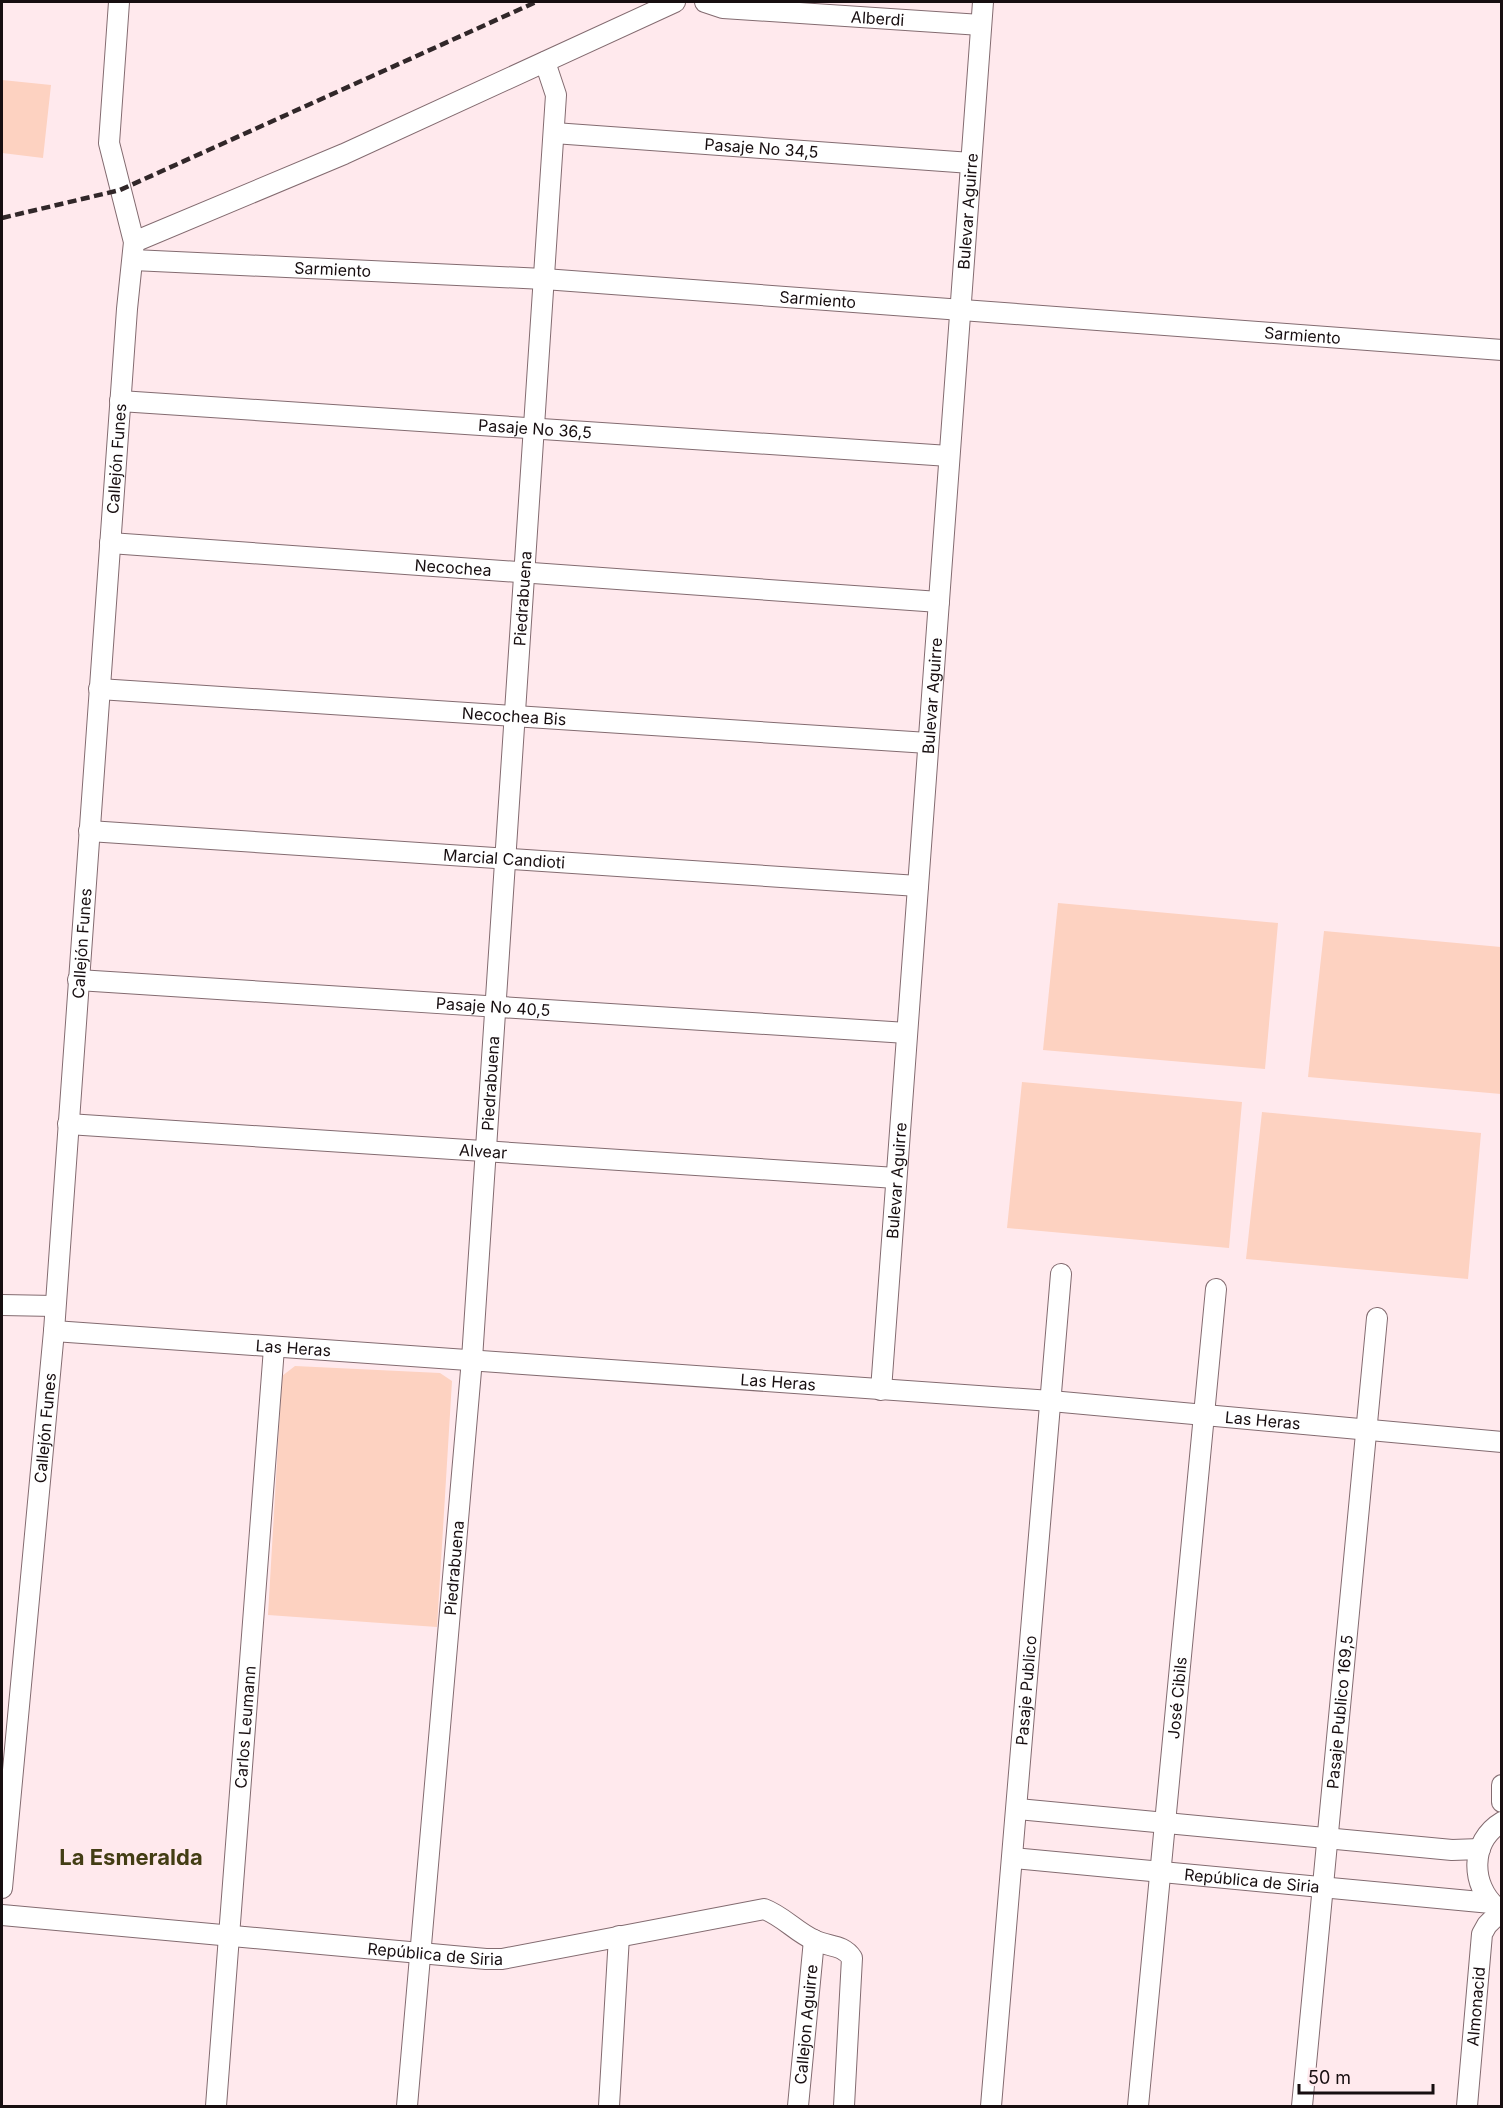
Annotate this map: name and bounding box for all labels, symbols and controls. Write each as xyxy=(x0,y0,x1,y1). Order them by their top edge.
street label: Alberdi xyxy=(850,6,905,30)
street label: Pasaje No 34,5 xyxy=(704,134,819,162)
street label: Bulevar Aguirre xyxy=(953,152,982,270)
street label: Sarmiento xyxy=(294,257,372,281)
street label: Sarmiento xyxy=(779,286,857,312)
street label: Sarmiento xyxy=(1263,322,1342,348)
street label: Callejón Funes xyxy=(102,403,130,515)
street label: Pasaje No 36,5 xyxy=(478,415,593,442)
street label: Piedrabuena xyxy=(509,550,536,647)
street label: Necochea xyxy=(414,555,492,580)
street label: Bulevar Aguirre xyxy=(918,637,946,755)
street label: Necochea Bis xyxy=(461,703,567,729)
street label: Marcial Candioti xyxy=(443,845,566,873)
street label: Callejón Funes xyxy=(68,887,96,999)
street label: Pasaje No 40,5 xyxy=(435,993,551,1020)
street label: Piedrabuena xyxy=(477,1035,503,1132)
street label: Bulevar Aguirre xyxy=(882,1122,911,1240)
street label: Alvear xyxy=(458,1140,508,1163)
street label: Las Heras xyxy=(255,1335,332,1360)
street label: Las Heras xyxy=(740,1369,817,1394)
street label: Callejón Funes xyxy=(30,1372,60,1484)
street label: Las Heras xyxy=(1224,1407,1301,1434)
street label: Piedrabuena xyxy=(440,1520,468,1616)
street label: Pasaje Publico 169,5 xyxy=(1322,1634,1357,1790)
street label: Pasaje Publico xyxy=(1011,1635,1041,1746)
street label: José Cibils xyxy=(1163,1656,1191,1740)
street label: Carlos Leumann xyxy=(230,1665,260,1789)
district label: La Esmeralda xyxy=(59,1844,203,1870)
street label: República de Siria xyxy=(1183,1864,1321,1897)
street label: República de Siria xyxy=(367,1938,503,1969)
street label: Callejon Aguirre xyxy=(790,1963,822,2085)
street label: Almonacid xyxy=(1462,1966,1489,2047)
scale bar xyxy=(1299,2057,1432,2095)
text: 50 m xyxy=(1308,2067,1351,2088)

